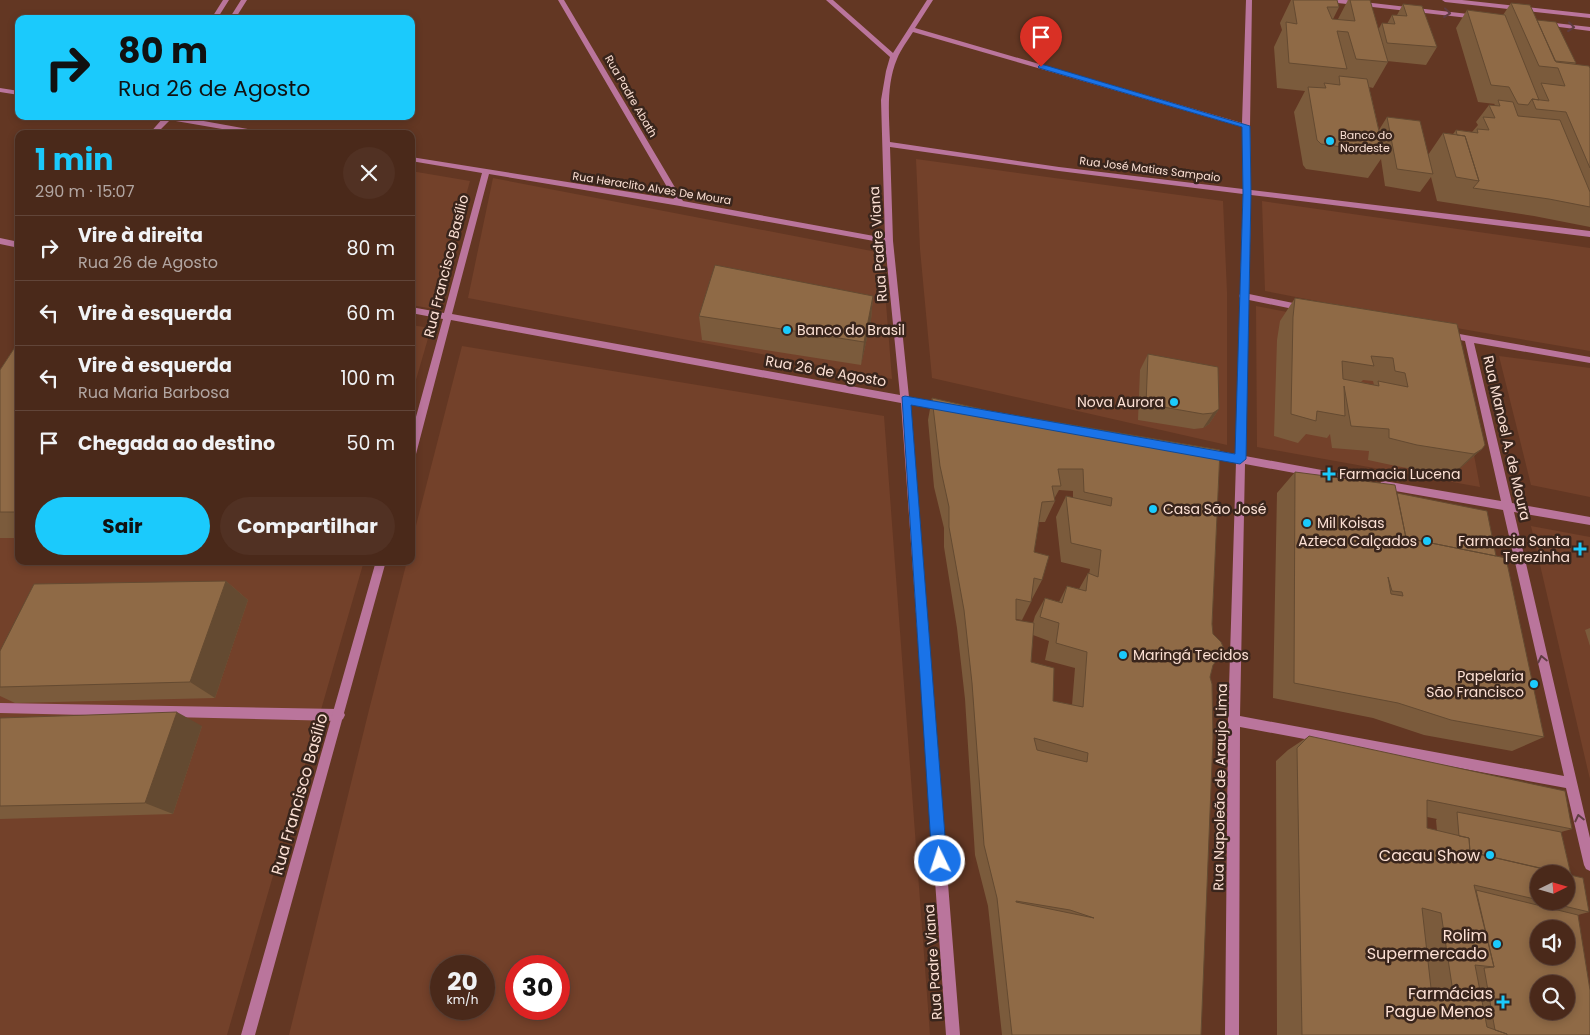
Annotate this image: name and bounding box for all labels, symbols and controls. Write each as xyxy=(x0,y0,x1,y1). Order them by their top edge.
one-way arrow xyxy=(1443,7,1451,18)
pin xyxy=(1020,16,1062,67)
one-way arrow xyxy=(1567,21,1575,32)
icon: arrive xyxy=(1027,23,1055,51)
text: 80 m xyxy=(118,26,208,75)
icon: right xyxy=(35,35,100,100)
street label: Rua Padre Abath xyxy=(601,52,661,140)
text: Rua 26 de Agosto xyxy=(118,73,310,104)
place label: Banco do Nordeste xyxy=(1340,127,1392,156)
marker: Banco do Nordeste xyxy=(1324,135,1336,147)
text: 1 min xyxy=(35,138,113,181)
button: close xyxy=(343,147,395,199)
street label: Rua José Matias Sampaio xyxy=(1079,152,1221,186)
street label: Rua Heraclito Alves De Moura xyxy=(571,168,733,208)
text: 290 m · 15:07 xyxy=(35,180,134,203)
street label: Rua Padre Viana xyxy=(864,185,892,303)
street label: Rua Francisco Basílio xyxy=(419,192,473,339)
text: Vire à direita xyxy=(78,222,203,249)
icon: right xyxy=(35,234,63,262)
text: 80 m xyxy=(346,235,395,262)
text: Rua 26 de Agosto xyxy=(78,251,218,274)
icon: left xyxy=(35,299,63,327)
text: Vire à esquerda xyxy=(78,300,232,327)
text: 60 m xyxy=(346,300,395,327)
place label: Banco do Brasil xyxy=(797,320,905,340)
marker: Banco do Brasil xyxy=(781,324,793,336)
street label: Rua 26 de Agosto xyxy=(764,351,888,391)
text: Vire à esquerda xyxy=(78,352,232,379)
street label: Rua Manoel A. de Moura xyxy=(1478,354,1536,522)
icon: left xyxy=(35,364,63,392)
text: 100 m xyxy=(340,365,395,392)
text: Rua Maria Barbosa xyxy=(78,381,229,404)
place label: Nova Aurora xyxy=(1077,392,1164,412)
marker: Nova Aurora xyxy=(1168,396,1180,408)
icon: arrive xyxy=(35,429,63,457)
text: Chegada ao destino xyxy=(78,430,275,457)
text: 50 m xyxy=(346,430,395,457)
place label: Farmacia Lucena xyxy=(1339,464,1460,484)
marker: Farmacia Lucena xyxy=(1323,468,1335,480)
button: Sair xyxy=(35,497,210,555)
button: Compartilhar xyxy=(220,497,395,555)
place label: Casa São José xyxy=(1163,499,1267,519)
marker: Casa São José xyxy=(1147,503,1159,515)
place label: Mil Koisas xyxy=(1317,513,1385,533)
marker: Mil Koisas xyxy=(1301,517,1313,529)
place label: Azteca Calçados xyxy=(1298,531,1417,551)
place label: Farmacia Santa Terezinha xyxy=(1458,531,1570,567)
marker: Azteca Calçados xyxy=(1421,535,1433,547)
marker: Farmacia Santa Terezinha xyxy=(1574,543,1586,555)
place label: Maringá Tecidos xyxy=(1133,645,1249,665)
marker: Maringá Tecidos xyxy=(1117,649,1129,661)
one-way arrow xyxy=(1537,655,1548,664)
place label: Papelaria São Francisco xyxy=(1426,666,1524,702)
marker: Papelaria São Francisco xyxy=(1528,678,1540,690)
street label: Rua Napoleão de Araujo Lima xyxy=(1208,683,1232,891)
street label: Rua Francisco Basílio xyxy=(265,711,334,878)
one-way arrow xyxy=(1574,813,1585,822)
position arrow xyxy=(913,834,965,886)
place label: Cacau Show xyxy=(1379,844,1480,867)
marker: Cacau Show xyxy=(1484,849,1496,861)
north arrow xyxy=(1530,865,1575,910)
map controls xyxy=(1530,865,1575,1020)
street label: Rua Padre Viana xyxy=(919,903,947,1021)
button: sound xyxy=(1530,920,1575,965)
place label: Rolim Supermercado xyxy=(1367,924,1487,965)
marker: Rolim Supermercado xyxy=(1491,938,1503,950)
speed limit sign: 30 xyxy=(505,955,570,1020)
text: 20 xyxy=(447,964,478,999)
button: search xyxy=(1530,975,1575,1020)
place label: Farmácias Pague Menos xyxy=(1385,982,1493,1023)
text: km/h xyxy=(447,991,478,1008)
marker: Farmácias Pague Menos xyxy=(1497,996,1509,1008)

